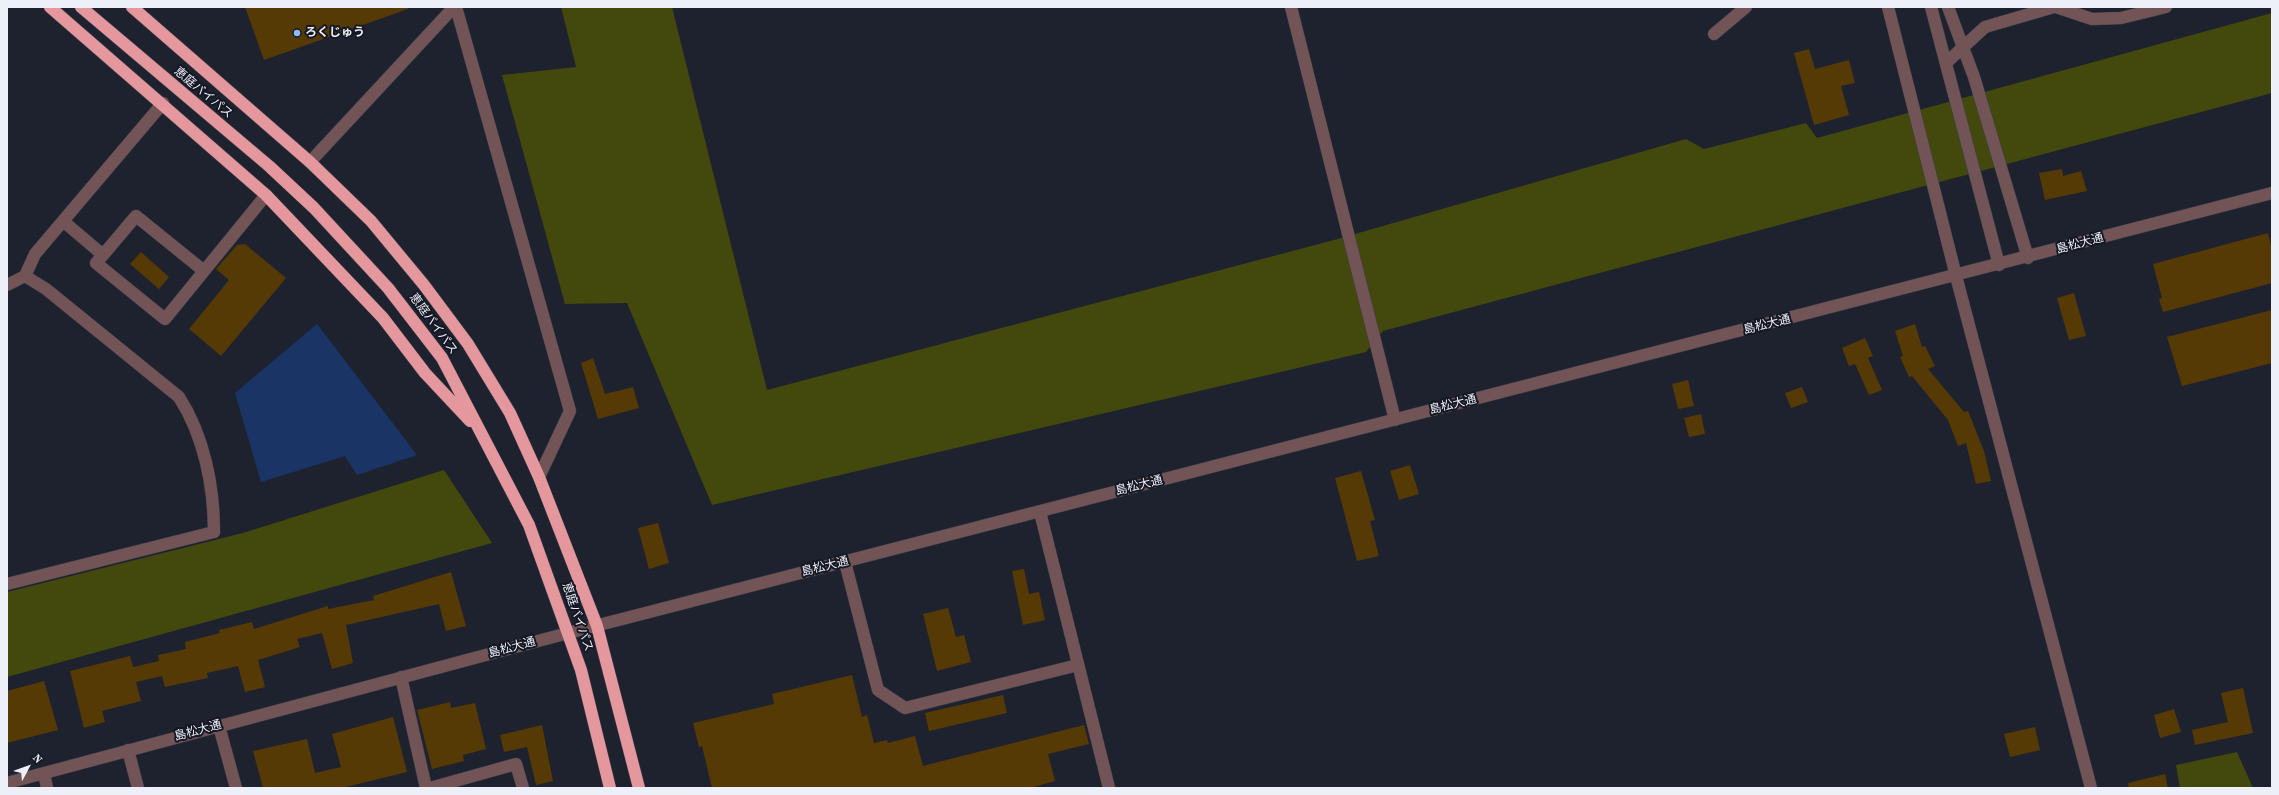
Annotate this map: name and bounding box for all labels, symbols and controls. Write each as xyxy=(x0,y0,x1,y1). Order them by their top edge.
place label: ろくじゅう xyxy=(305,26,365,40)
marker: ろくじゅう xyxy=(292,28,302,38)
street label: 恵庭バイパス xyxy=(171,64,235,122)
street label: 島松大通 xyxy=(2055,231,2105,257)
street label: 恵庭バイパス xyxy=(406,291,460,357)
street label: 島松大通 xyxy=(1742,312,1792,338)
street label: 島松大通 xyxy=(1428,392,1478,418)
street label: 島松大通 xyxy=(1114,473,1164,499)
street label: 島松大通 xyxy=(800,554,850,580)
street label: 恵庭バイパス xyxy=(558,581,596,653)
street label: 島松大通 xyxy=(487,635,537,661)
street label: 島松大通 xyxy=(173,718,223,744)
north arrow xyxy=(8,747,48,787)
text: N xyxy=(29,751,46,767)

